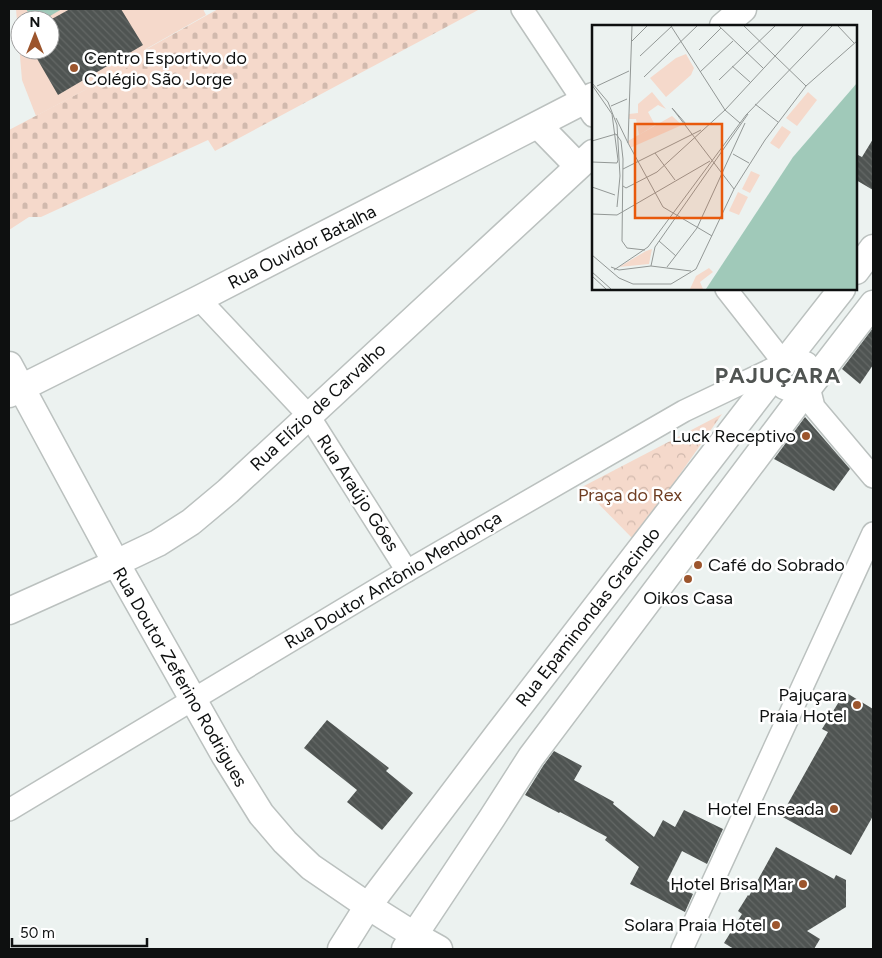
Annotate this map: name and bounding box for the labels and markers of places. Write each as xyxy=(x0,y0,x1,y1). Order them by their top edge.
place label: Centro Esportivo do Colégio São Jorge xyxy=(84,47,247,90)
marker: Centro Esportivo do Colégio São Jorge xyxy=(68,62,80,74)
place label: Luck Receptivo xyxy=(672,425,796,447)
marker: Luck Receptivo xyxy=(800,430,812,442)
place label: Café do Sobrado xyxy=(708,554,845,576)
marker: Café do Sobrado xyxy=(692,559,704,571)
marker: Oikos Casa xyxy=(682,573,694,585)
place label: Oikos Casa xyxy=(643,587,733,609)
place label: Pajuçara Praia Hotel xyxy=(759,684,847,727)
marker: Pajuçara Praia Hotel xyxy=(851,699,863,711)
place label: Hotel Enseada xyxy=(707,798,824,820)
marker: Hotel Enseada xyxy=(828,803,840,815)
place label: Hotel Brisa Mar xyxy=(670,873,793,895)
marker: Hotel Brisa Mar xyxy=(797,878,809,890)
place label: Solara Praia Hotel xyxy=(624,914,766,936)
marker: Solara Praia Hotel xyxy=(770,919,782,931)

